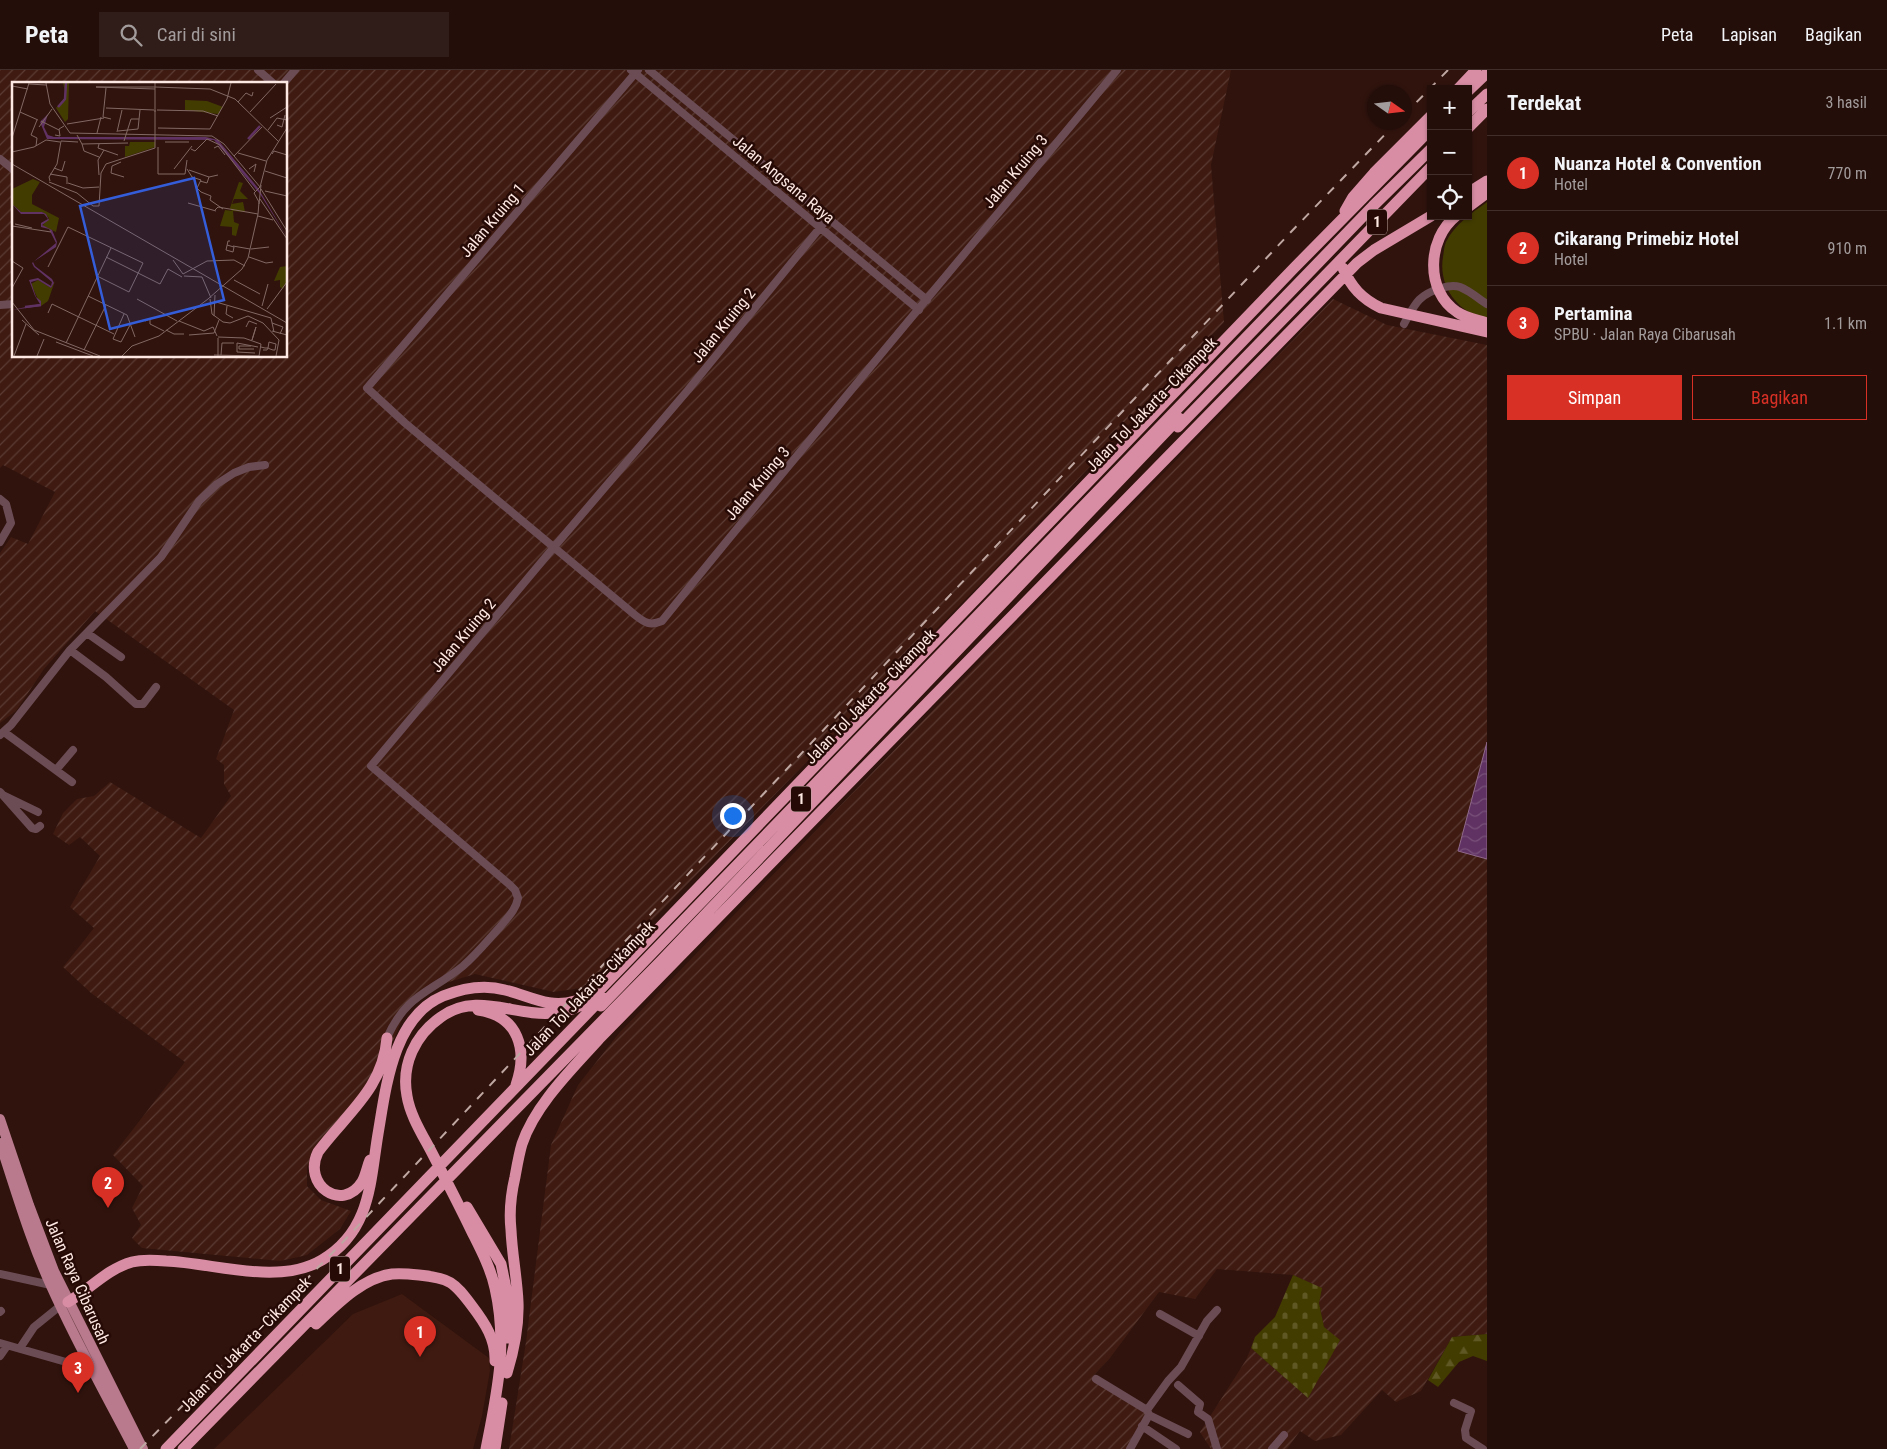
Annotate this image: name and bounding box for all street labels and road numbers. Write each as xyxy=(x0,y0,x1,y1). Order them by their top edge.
street label: Jalan Angsana Raya xyxy=(729,131,839,228)
street label: Jalan Kruing 3 xyxy=(979,131,1052,212)
street label: Jalan Kruing 1 xyxy=(456,180,529,261)
road number: 1 xyxy=(1367,210,1387,234)
street label: Jalan Kruing 2 xyxy=(688,284,759,366)
street label: Jalan Tol Jakarta–Cikampek xyxy=(1082,332,1221,476)
street label: Jalan Kruing 3 xyxy=(721,443,794,524)
street label: Jalan Kruing 2 xyxy=(427,595,500,676)
street label: Jalan Tol Jakarta–Cikampek xyxy=(801,624,940,768)
road number: 1 xyxy=(791,786,811,812)
street label: Jalan Tol Jakarta–Cikampek xyxy=(520,916,659,1060)
street label: Jalan Raya Cibarusah xyxy=(41,1215,114,1347)
road number: 1 xyxy=(330,1256,350,1282)
street label: Jalan Tol Jakarta–Cikampek xyxy=(176,1272,315,1416)

